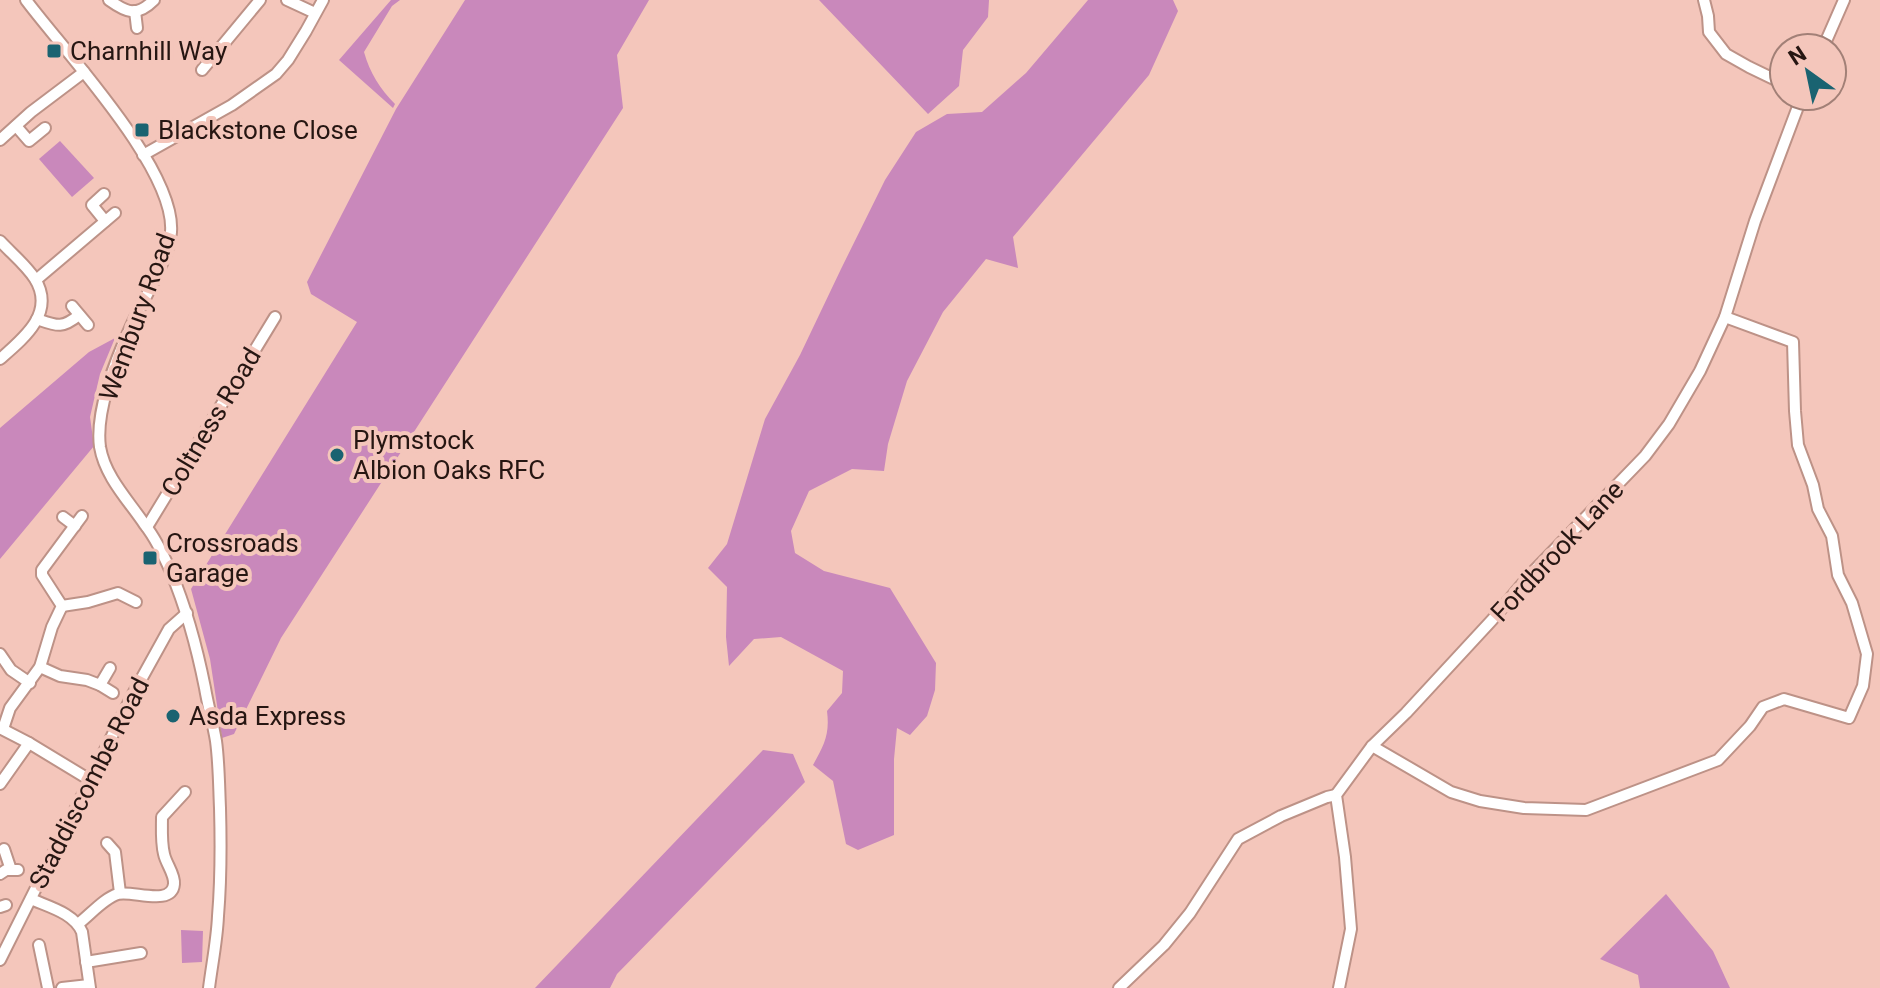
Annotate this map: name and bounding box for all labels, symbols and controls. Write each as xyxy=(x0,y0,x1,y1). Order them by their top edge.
north arrow xyxy=(1768,32,1848,112)
place label: Charnhill Way xyxy=(70,36,227,66)
text: N xyxy=(1784,41,1811,70)
marker: Charnhill Way xyxy=(45,42,63,60)
place label: Blackstone Close xyxy=(158,115,358,145)
marker: Blackstone Close xyxy=(133,121,151,139)
street label: Wembury Road xyxy=(93,229,181,405)
street label: Coltness Road xyxy=(155,342,267,502)
place label: Plymstock Albion Oaks RFC xyxy=(353,425,545,485)
marker: Plymstock Albion Oaks RFC xyxy=(328,446,346,464)
street label: Fordbrook Lane xyxy=(1484,475,1630,627)
place label: Crossroads Garage xyxy=(166,528,299,588)
marker: Crossroads Garage xyxy=(141,549,159,567)
street label: Staddiscombe Road xyxy=(23,672,155,894)
place label: Asda Express xyxy=(189,701,346,731)
marker: Asda Express xyxy=(164,707,182,725)

